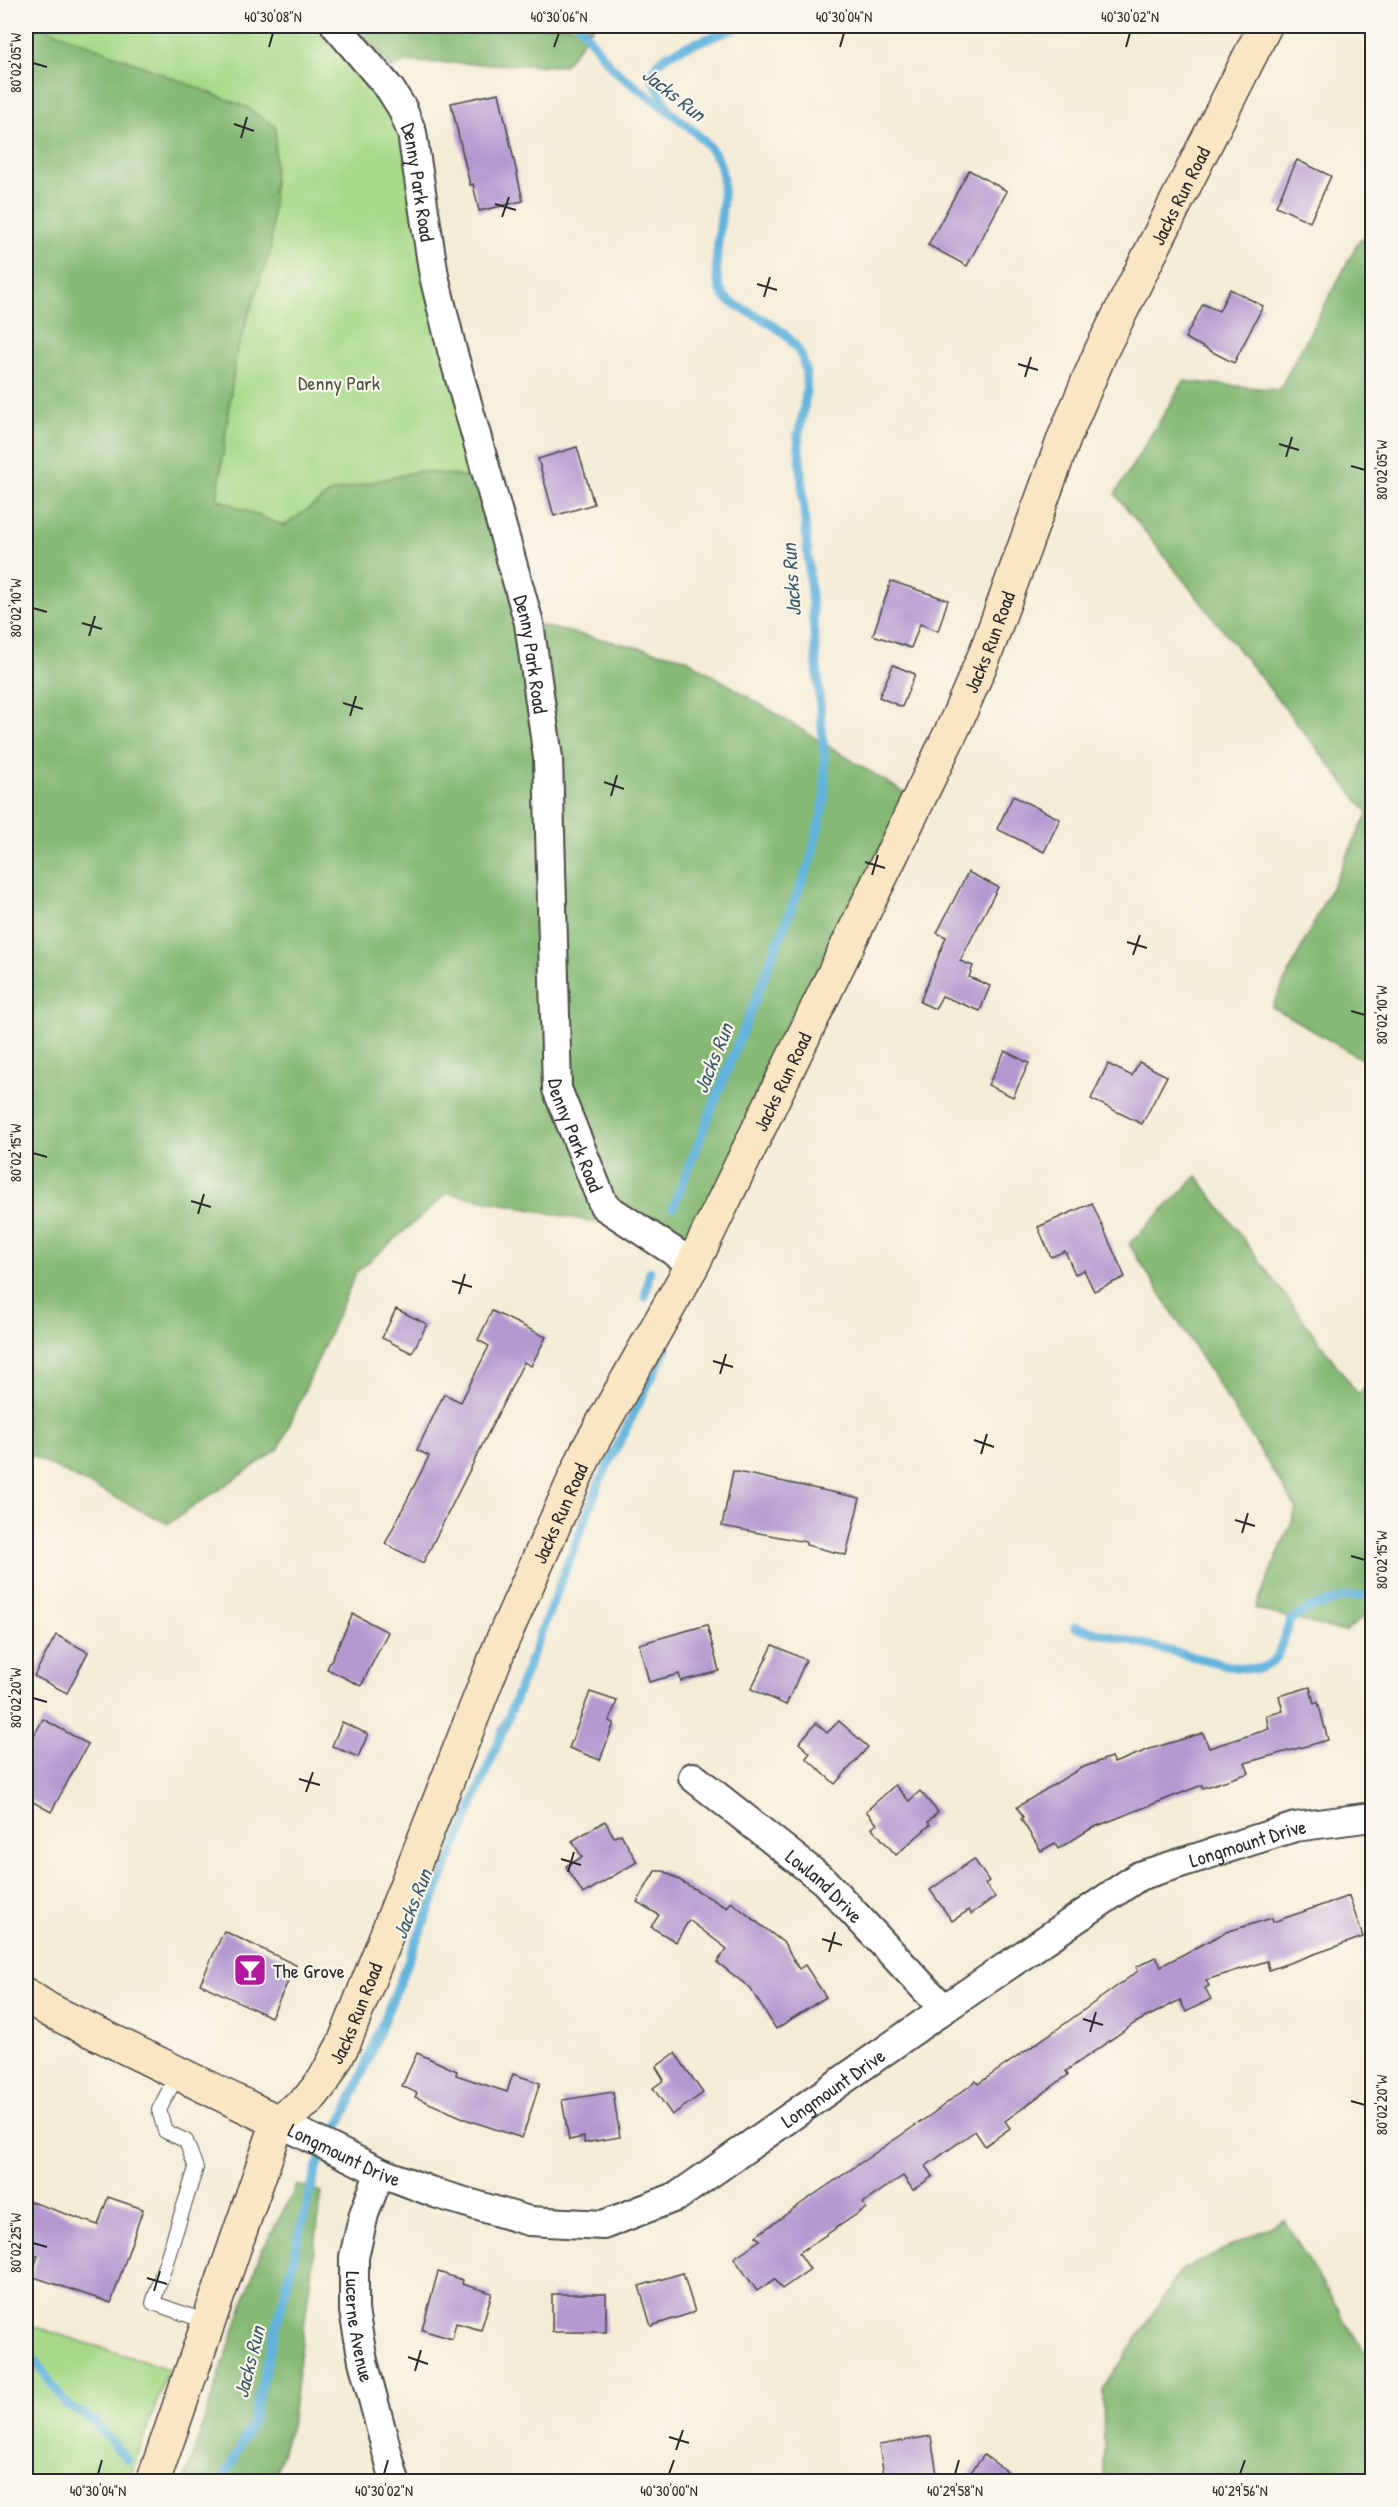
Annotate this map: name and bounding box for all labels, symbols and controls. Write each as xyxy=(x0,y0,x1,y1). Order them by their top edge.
text: 40°30'08"N xyxy=(244,6,302,27)
text: 40°30'06"N xyxy=(531,6,587,27)
text: 40°30'04"N xyxy=(816,6,872,27)
text: 40°30'02"N xyxy=(1101,6,1159,27)
text: 80°02'05"W xyxy=(5,32,26,93)
water label: Jacks Run xyxy=(636,60,713,129)
street label: Denny Park Road xyxy=(396,119,442,243)
street label: Jacks Run Road xyxy=(1143,141,1216,249)
park label: Denny Park xyxy=(298,369,380,396)
text: 80°02'05"W xyxy=(1371,439,1392,500)
water label: Jacks Run xyxy=(774,541,808,618)
text: 80°02'10"W xyxy=(5,578,26,637)
street label: Jacks Run Road xyxy=(957,587,1021,697)
street label: Denny Park Road xyxy=(508,592,555,715)
text: 80°02'10"W xyxy=(1371,985,1392,1044)
water label: Jacks Run xyxy=(686,1017,741,1097)
street label: Jacks Run Road xyxy=(746,1027,817,1135)
street label: Denny Park Road xyxy=(543,1079,610,1196)
text: 80°02'15"W xyxy=(5,1123,26,1182)
street label: Jacks Run Road xyxy=(525,1458,594,1568)
text: 80°02'15"W xyxy=(1371,1530,1392,1589)
text: 80°02'20"W xyxy=(5,1667,26,1728)
street label: Longmount Drive xyxy=(1186,1812,1308,1873)
street label: Lowland Drive xyxy=(781,1843,870,1928)
water label: Jacks Run xyxy=(385,1863,440,1943)
bar icon: The Grove xyxy=(232,1952,268,1988)
place label: The Grove xyxy=(273,1957,345,1984)
street label: Jacks Run Road xyxy=(322,1958,388,2068)
street label: Longmount Drive xyxy=(775,2041,890,2133)
text: 80°02'20"W xyxy=(1371,2074,1392,2135)
street label: Longmount Drive xyxy=(284,2116,405,2192)
text: 80°02'25"W xyxy=(5,2212,26,2273)
street label: Lucerne Avenue xyxy=(341,2271,381,2385)
water label: Jacks Run xyxy=(226,2322,272,2401)
text: 40°30'04"N xyxy=(70,2480,126,2501)
text: 40°30'02"N xyxy=(355,2480,413,2501)
text: 40°30'00"N xyxy=(640,2480,698,2501)
text: 40°29'58"N xyxy=(927,2480,983,2501)
text: 40°29'56"N xyxy=(1212,2480,1268,2501)

